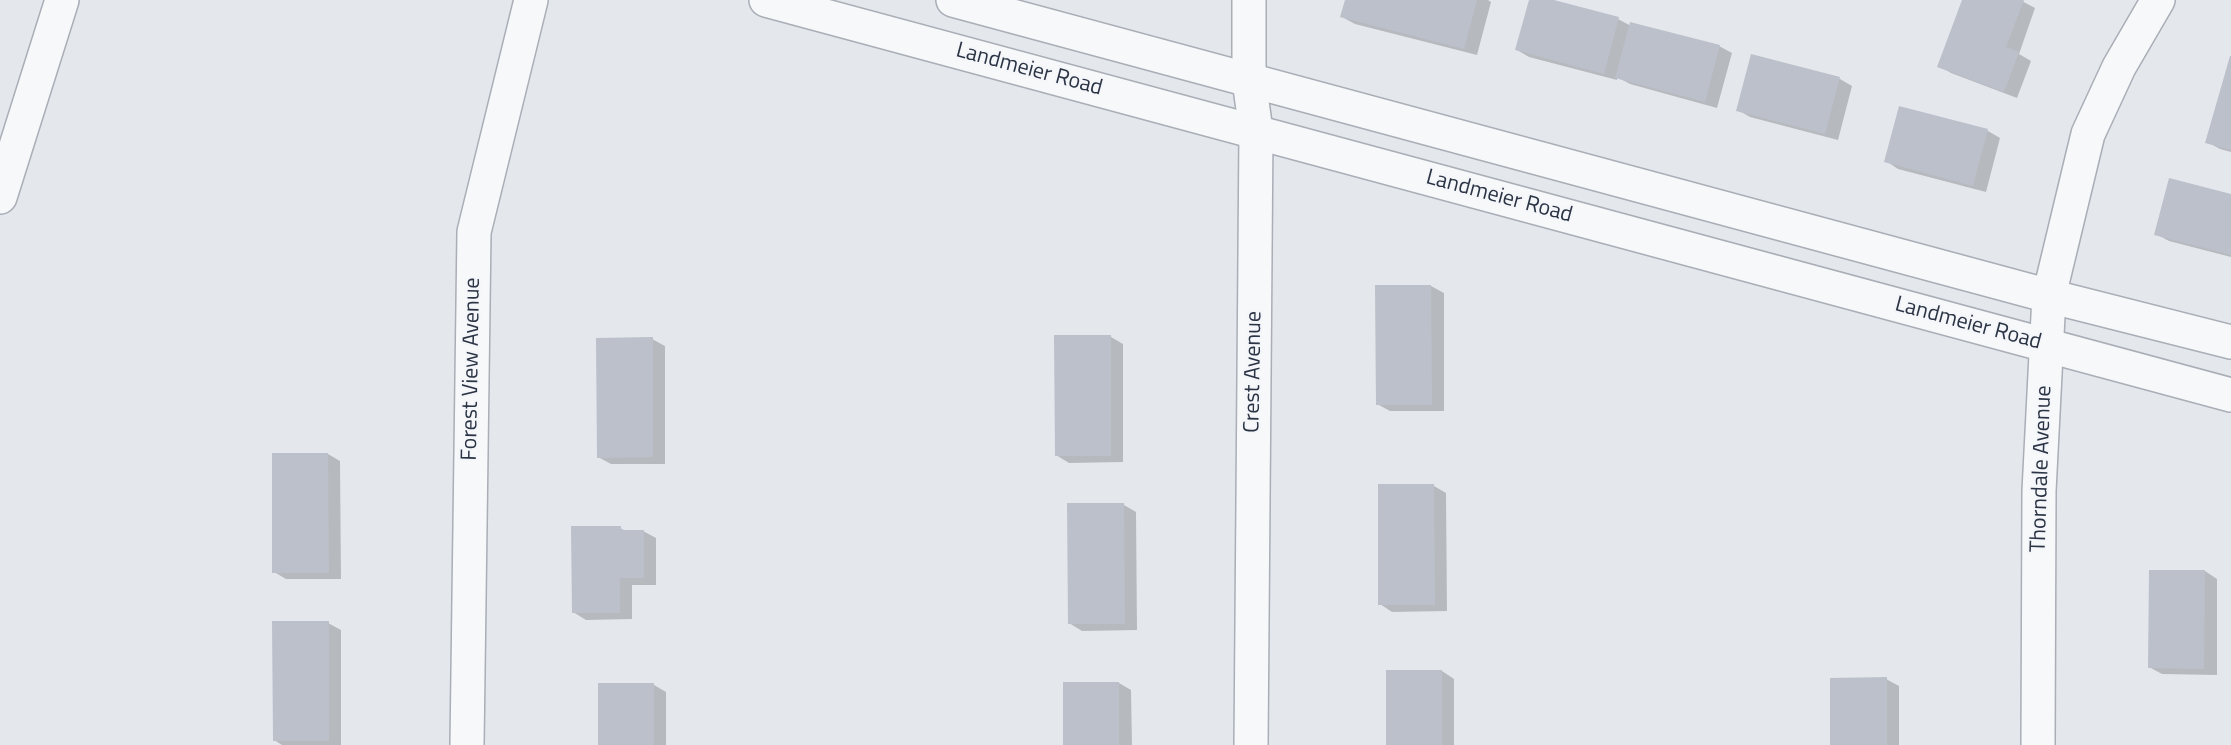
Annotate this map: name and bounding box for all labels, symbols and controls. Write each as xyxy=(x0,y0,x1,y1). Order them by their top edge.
street label: Landmeier Road xyxy=(953,38,1105,102)
street label: Landmeier Road xyxy=(1423,165,1575,229)
street label: Forest View Avenue xyxy=(457,277,487,461)
street label: Landmeier Road xyxy=(1892,292,2044,356)
street label: Crest Avenue xyxy=(1240,311,1268,433)
street label: Thorndale Avenue xyxy=(2026,385,2058,553)

